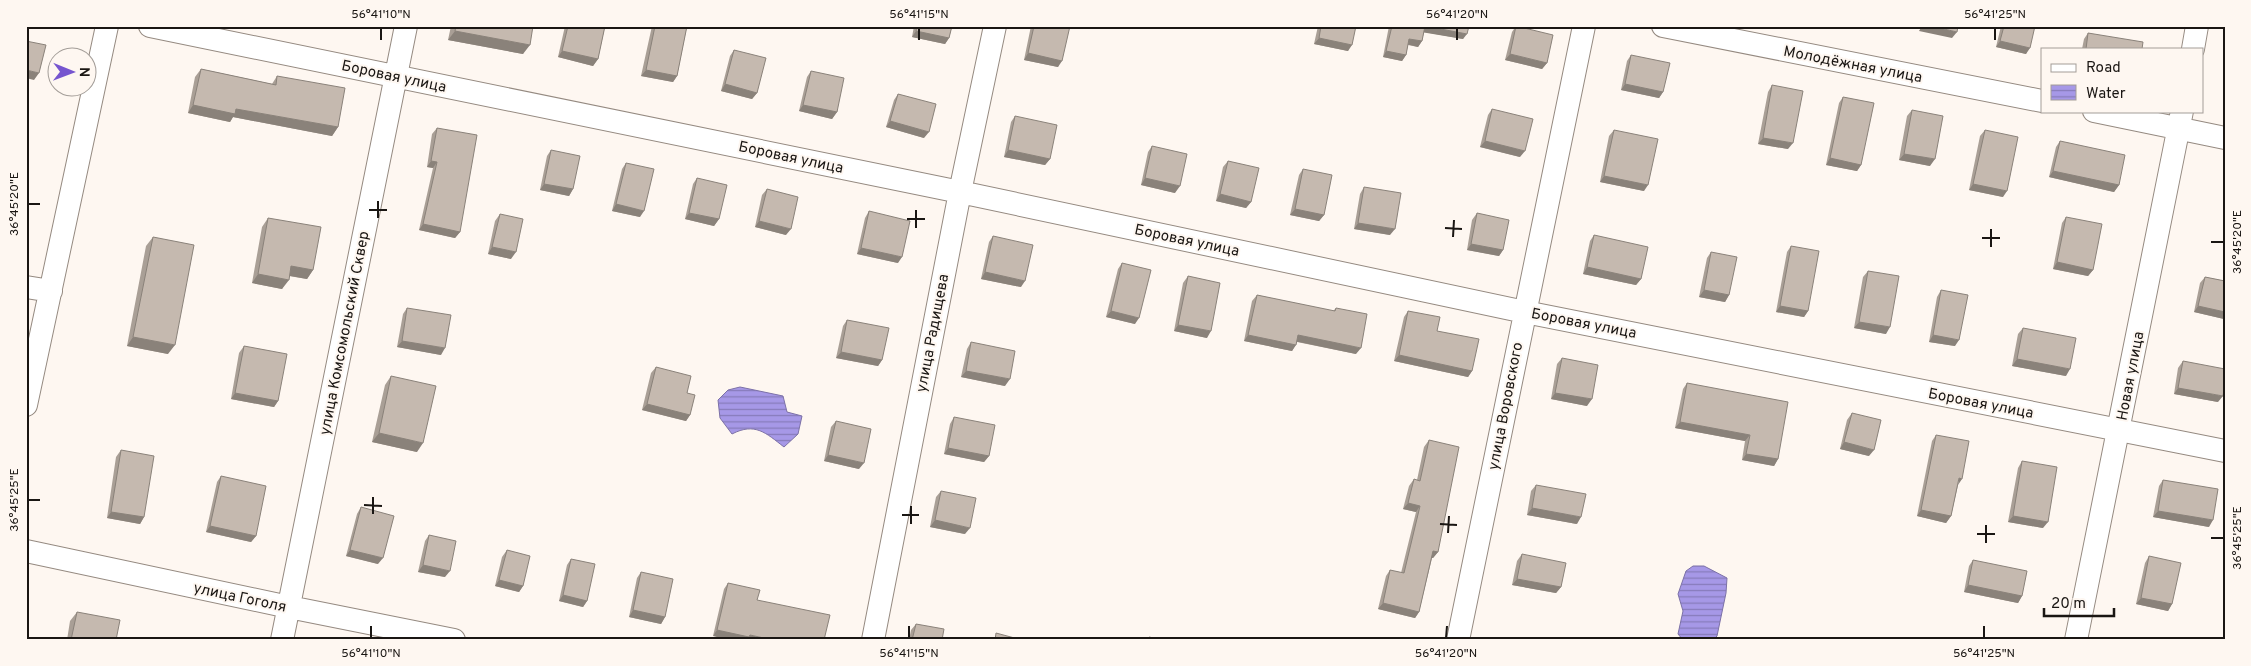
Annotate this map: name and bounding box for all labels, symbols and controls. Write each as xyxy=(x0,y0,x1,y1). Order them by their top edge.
text: 56°41'10"N xyxy=(351,7,411,23)
text: 56°41'15"N xyxy=(889,7,949,23)
text: 56°41'20"N xyxy=(1426,7,1488,23)
text: 56°41'25"N xyxy=(1964,7,2026,23)
street label: Молодёжная улица xyxy=(1782,43,1924,88)
north arrow xyxy=(48,48,98,98)
legend xyxy=(2041,48,2204,112)
street label: Боровая улица xyxy=(339,57,448,98)
text: Road xyxy=(2086,59,2121,78)
text: N xyxy=(75,67,92,77)
text: Water xyxy=(2086,85,2126,104)
street label: Боровая улица xyxy=(736,138,845,179)
text: 36°45'20"E xyxy=(7,172,23,236)
text: 36°45'20"E xyxy=(2230,210,2246,274)
street label: Боровая улица xyxy=(1132,221,1241,262)
street label: улица Комсомольский Сквер xyxy=(316,230,375,437)
street label: улица Радищева xyxy=(913,273,954,394)
street label: Боровая улица xyxy=(1529,305,1638,344)
street label: Новая улица xyxy=(2114,330,2149,423)
street label: улица Воровского xyxy=(1485,341,1528,472)
street label: Боровая улица xyxy=(1926,385,2035,424)
text: 36°45'25"E xyxy=(7,468,23,532)
text: 36°45'25"E xyxy=(2230,506,2246,570)
street label: улица Гоголя xyxy=(191,579,288,618)
scale bar xyxy=(2044,586,2114,618)
text: 20 m xyxy=(2051,595,2086,614)
text: 56°41'10"N xyxy=(341,646,401,662)
text: 56°41'15"N xyxy=(879,646,939,662)
text: 56°41'20"N xyxy=(1415,646,1477,662)
text: 56°41'25"N xyxy=(1953,646,2015,662)

